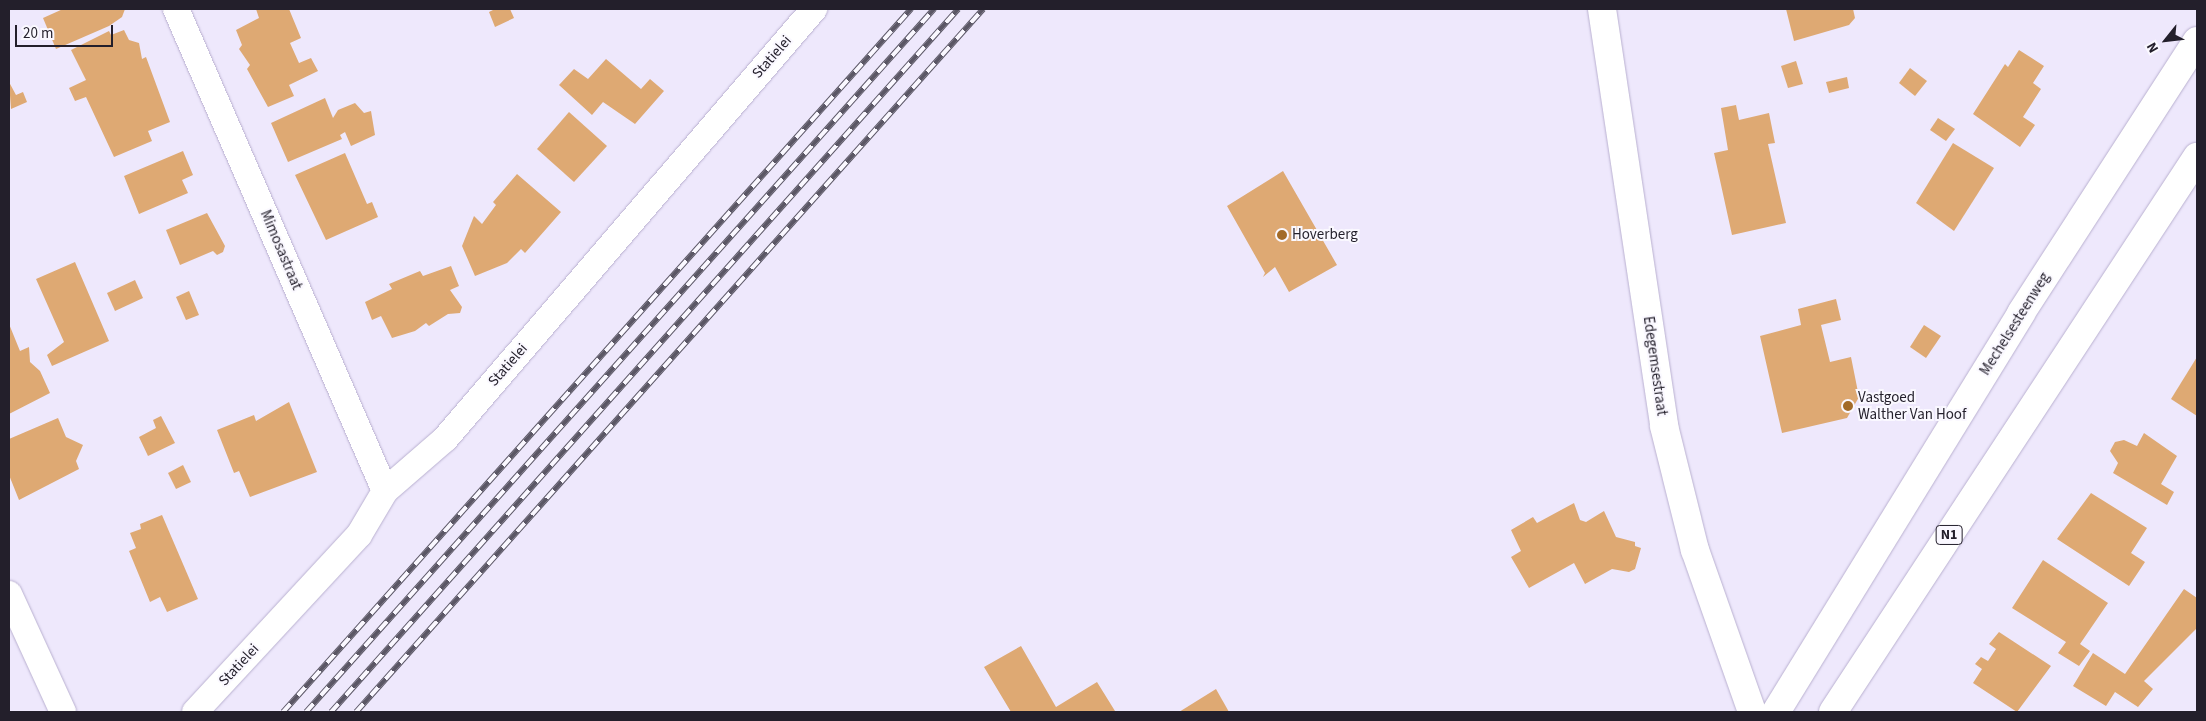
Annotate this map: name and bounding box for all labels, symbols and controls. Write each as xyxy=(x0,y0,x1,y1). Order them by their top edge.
scale bar xyxy=(18,15,115,47)
north arrow xyxy=(2141,15,2191,65)
text: 20 m xyxy=(23,23,53,44)
street label: Statielei xyxy=(749,32,795,82)
text: N xyxy=(2142,38,2164,56)
street label: Mimosastraat xyxy=(256,207,306,293)
place label: Hoverberg xyxy=(1292,226,1358,244)
marker: Hoverberg xyxy=(1276,229,1288,241)
street label: Mechelsesteenweg xyxy=(1976,269,2054,379)
street label: Edegemsestraat xyxy=(1639,315,1671,417)
street label: Statielei xyxy=(485,340,531,390)
place label: Vastgoed Walther Van Hoof xyxy=(1858,388,1966,423)
marker: Vastgoed Walther Van Hoof xyxy=(1842,400,1854,412)
road number: N1 xyxy=(1935,524,1963,546)
street label: Statielei xyxy=(215,640,263,690)

